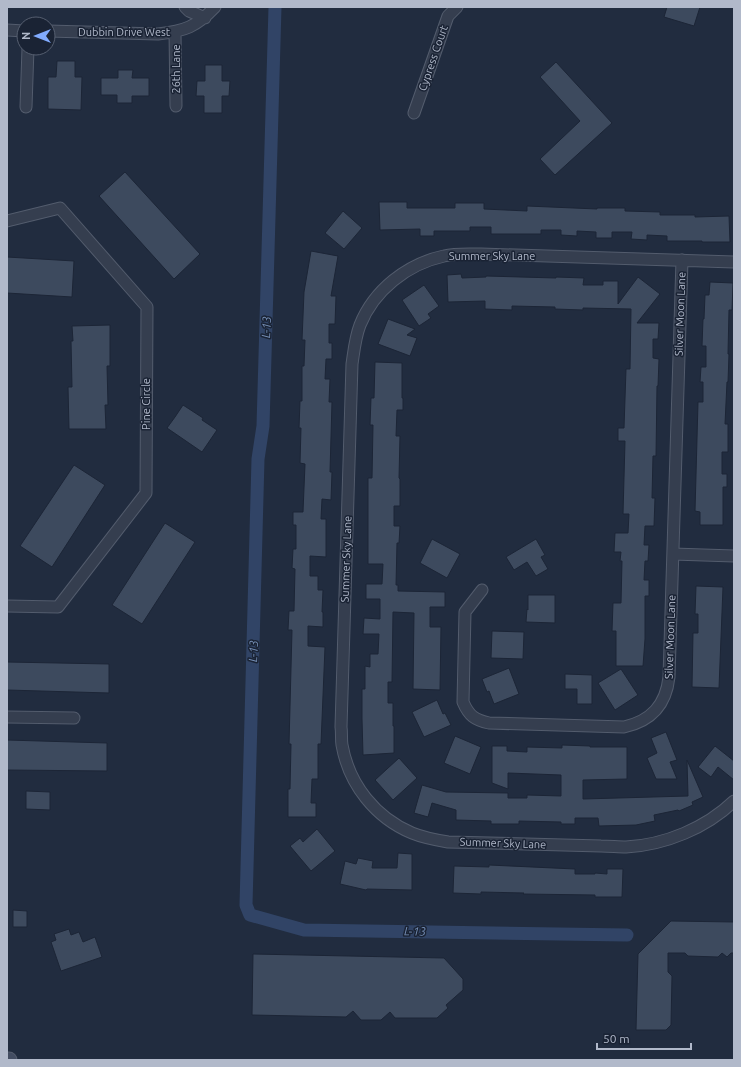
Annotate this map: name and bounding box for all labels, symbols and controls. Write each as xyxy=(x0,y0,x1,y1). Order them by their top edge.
north arrow xyxy=(16,16,56,56)
street label: Cypress Court xyxy=(416,23,450,92)
street label: Dubbin Drive West xyxy=(78,26,171,38)
text: N xyxy=(20,32,32,40)
street label: 26th Lane xyxy=(170,44,182,94)
street label: Summer Sky Lane xyxy=(449,250,535,262)
street label: Silver Moon Lane xyxy=(673,272,687,356)
water label: L-13 xyxy=(259,316,273,338)
street label: Pine Circle xyxy=(140,378,152,430)
street label: Summer Sky Lane xyxy=(338,516,354,602)
street label: Silver Moon Lane xyxy=(663,595,677,679)
water label: L-13 xyxy=(246,640,260,662)
street label: Summer Sky Lane xyxy=(460,835,546,851)
water label: L-13 xyxy=(404,924,426,938)
scale bar xyxy=(597,1025,691,1051)
text: 50 m xyxy=(603,1032,630,1045)

